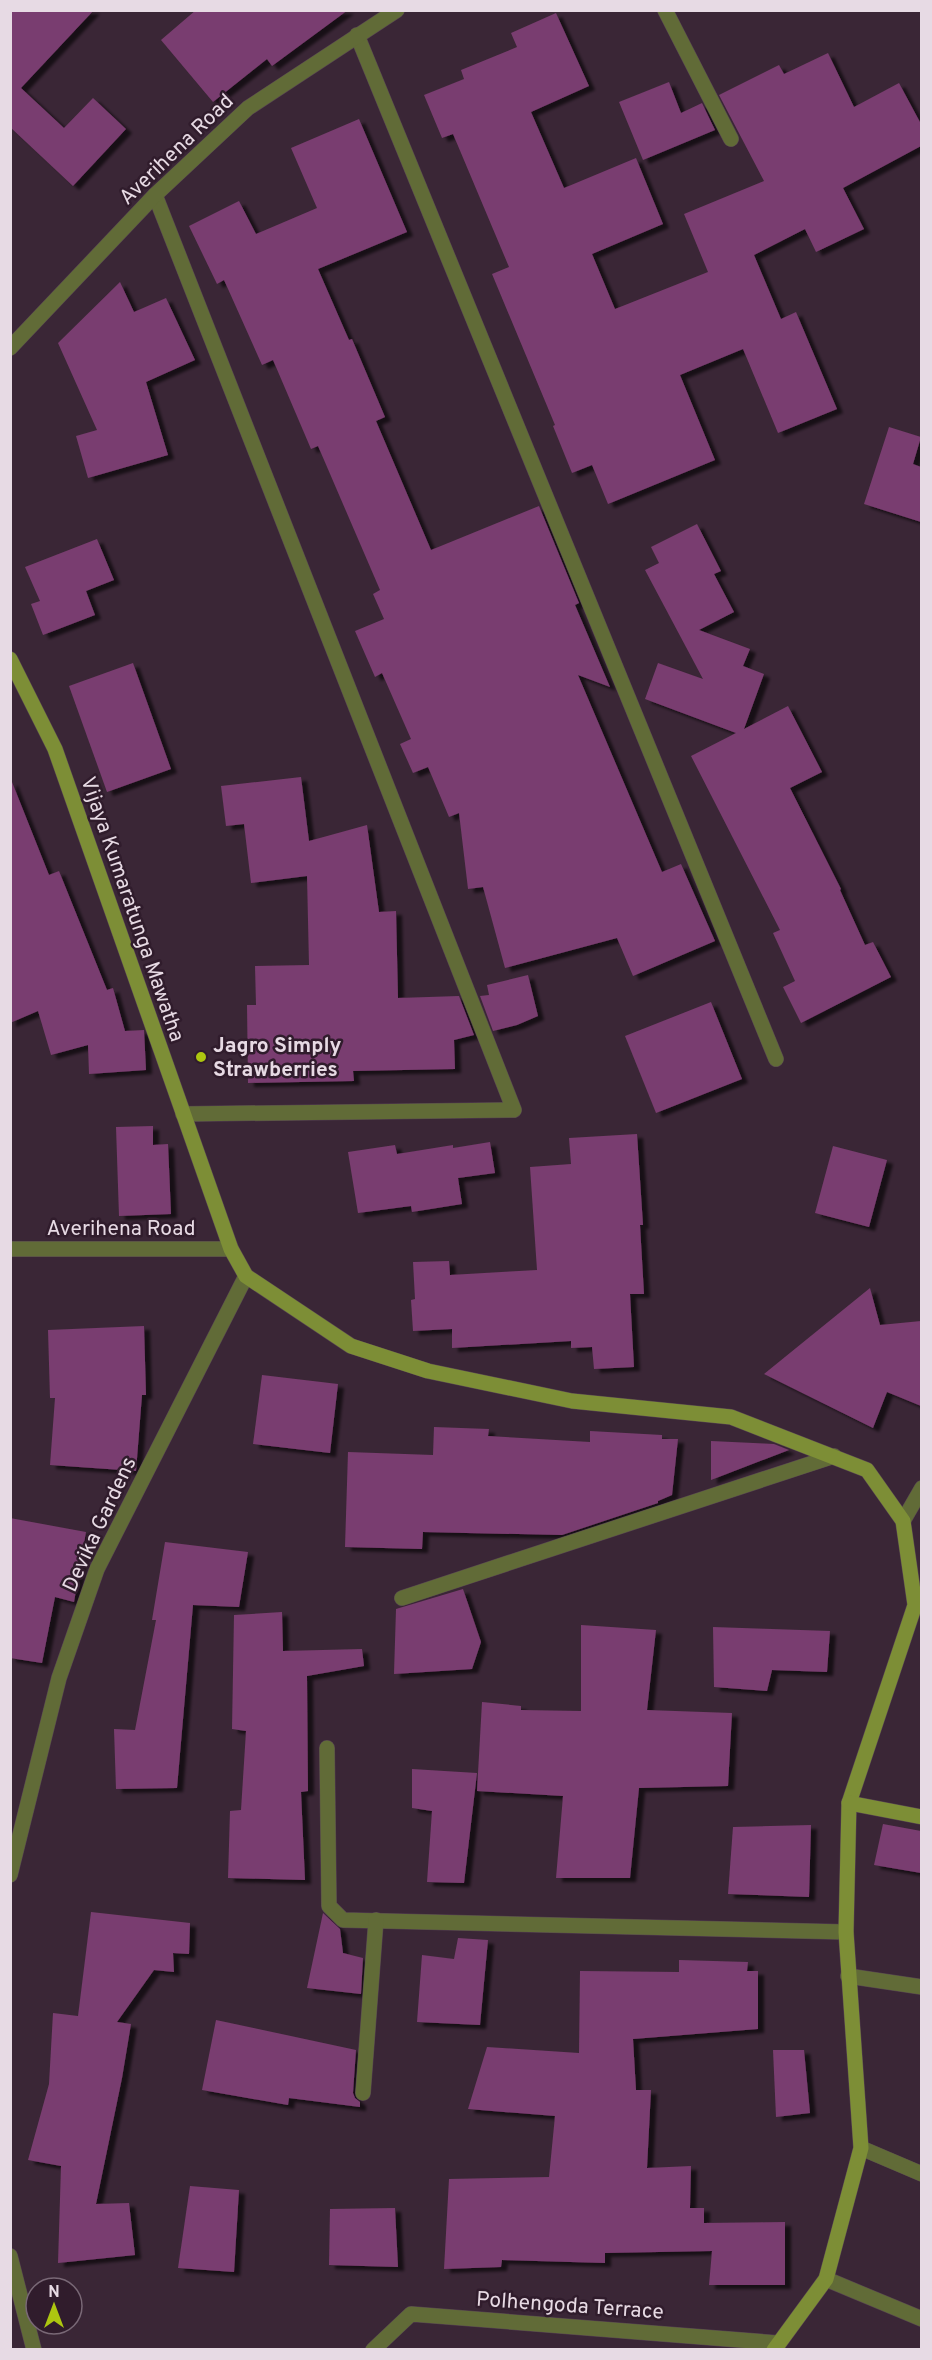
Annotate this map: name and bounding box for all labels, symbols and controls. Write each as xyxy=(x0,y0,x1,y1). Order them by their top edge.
street label: Averihena Road xyxy=(114,89,240,212)
street label: Vijaya Kumaratunga Mawatha xyxy=(73,773,190,1046)
place label: Jagro Simply Strawberries xyxy=(213,1033,342,1084)
marker: Jagro Simply Strawberries xyxy=(194,1050,208,1064)
street label: Averihena Road xyxy=(47,1216,195,1243)
street label: Devika Gardens xyxy=(57,1453,143,1597)
north arrow xyxy=(24,2276,84,2336)
text: N xyxy=(48,2283,60,2303)
street label: Polhengoda Terrace xyxy=(475,2286,665,2327)

